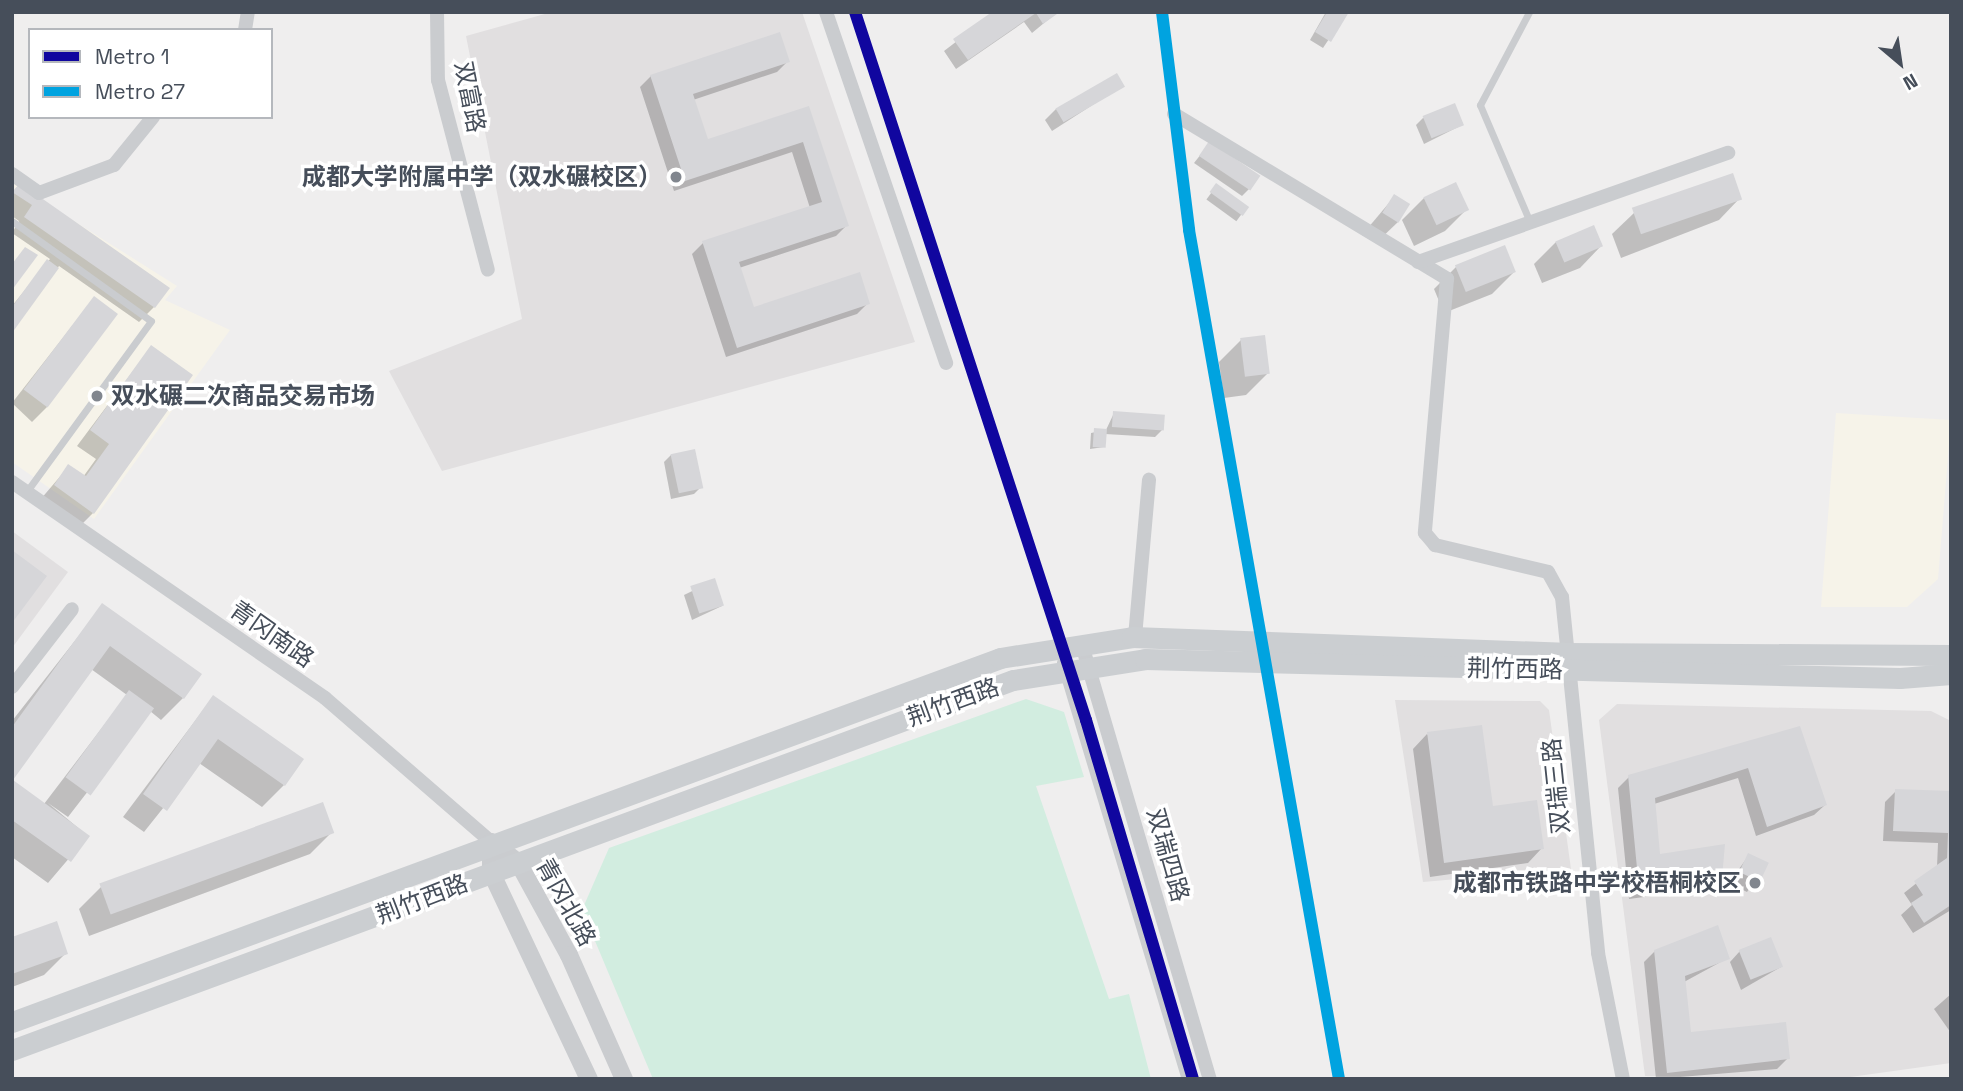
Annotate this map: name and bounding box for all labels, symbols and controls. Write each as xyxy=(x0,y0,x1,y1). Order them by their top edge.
legend xyxy=(28,28,273,119)
north arrow xyxy=(1865,28,1935,98)
text: Metro 1 xyxy=(95,43,170,70)
street label: 双富路 xyxy=(449,59,491,135)
text: N xyxy=(1899,68,1922,96)
text: Metro 27 xyxy=(95,78,185,105)
place label: 成都大学附属中学（双水碾校区） xyxy=(302,163,662,191)
marker: 成都大学附属中学（双水碾校区） xyxy=(668,169,684,185)
place label: 双水碾二次商品交易市场 xyxy=(111,382,375,410)
marker: 双水碾二次商品交易市场 xyxy=(89,388,105,404)
street label: 青冈南路 xyxy=(224,595,320,673)
street label: 荆竹西路 xyxy=(1467,654,1563,684)
street label: 荆竹西路 xyxy=(903,672,1003,732)
street label: 双瑞三路 xyxy=(1537,737,1575,835)
street label: 双瑞四路 xyxy=(1141,805,1195,905)
street label: 青冈北路 xyxy=(530,853,602,951)
street label: 荆竹西路 xyxy=(372,868,472,930)
place label: 成都市铁路中学校梧桐校区 xyxy=(1453,869,1741,897)
marker: 成都市铁路中学校梧桐校区 xyxy=(1747,875,1763,891)

